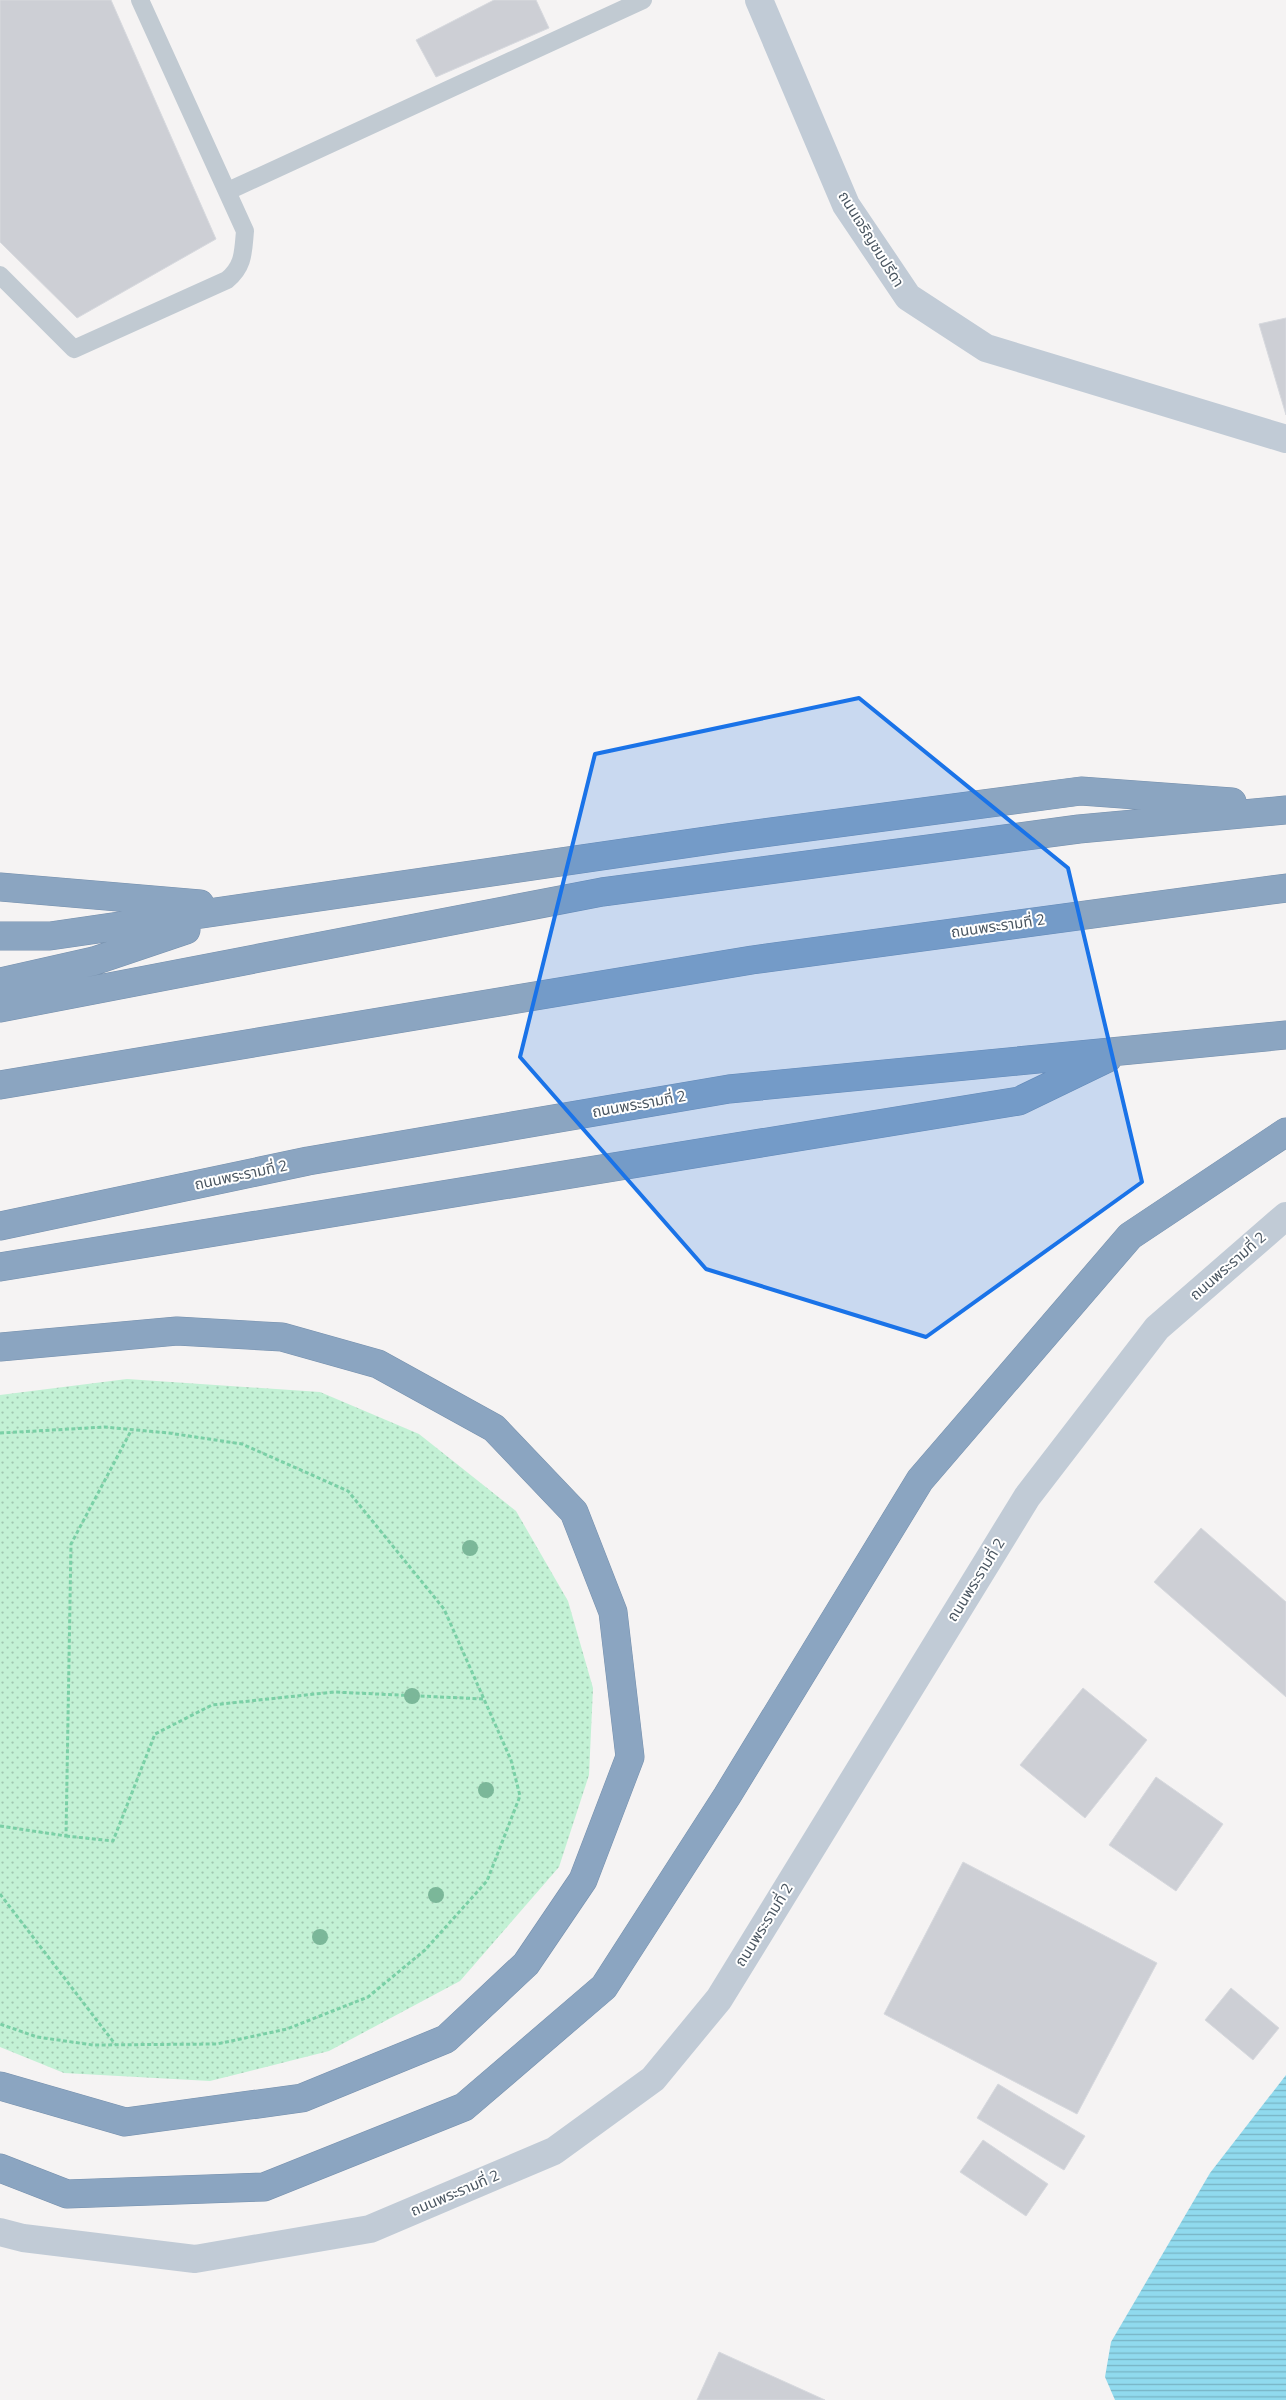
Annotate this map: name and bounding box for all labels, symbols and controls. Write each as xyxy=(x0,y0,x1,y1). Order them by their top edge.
street label: ถนนเจริญชมปรีดา xyxy=(833,187,909,291)
street label: ถนนพระรามที่ 2 xyxy=(950,909,1046,943)
street label: ถนนพระรามที่ 2 xyxy=(590,1085,687,1122)
street label: ถนนพระรามที่ 2 xyxy=(192,1154,289,1195)
street label: ถนนพระรามที่ 2 xyxy=(1185,1227,1270,1305)
street label: ถนนพระรามที่ 2 xyxy=(942,1534,1010,1626)
street label: ถนนพระรามที่ 2 xyxy=(730,1879,798,1971)
street label: ถนนพระรามที่ 2 xyxy=(407,2164,503,2221)

